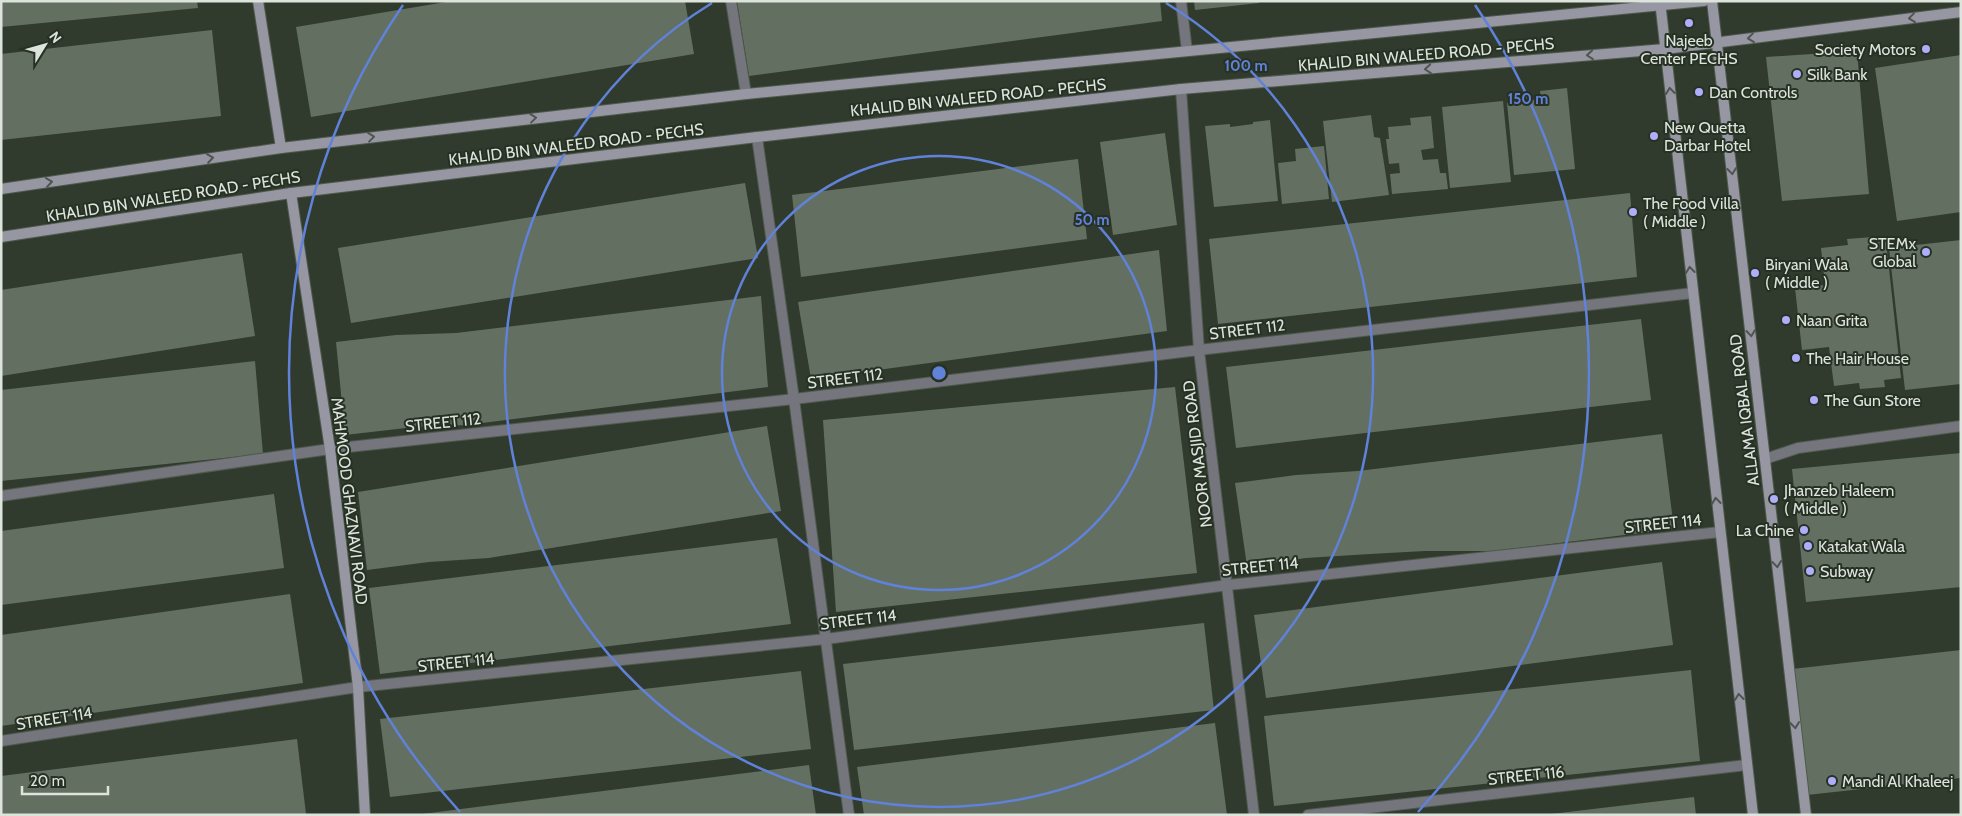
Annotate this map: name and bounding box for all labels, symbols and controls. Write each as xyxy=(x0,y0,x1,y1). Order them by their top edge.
one-way arrow xyxy=(1908,12,1916,23)
marker: Najeeb Center PECHS xyxy=(1683,17,1695,29)
north arrow xyxy=(20,20,70,70)
text: N xyxy=(45,28,66,47)
place label: Najeeb Center PECHS xyxy=(1640,31,1738,68)
one-way arrow xyxy=(1747,32,1755,43)
street label: KHALID BIN WALEED ROAD - PECHS xyxy=(1297,34,1555,75)
place label: Society Motors xyxy=(1815,40,1916,59)
marker: Society Motors xyxy=(1920,43,1932,55)
one-way arrow xyxy=(1585,49,1593,60)
text: 100 m xyxy=(1224,57,1268,75)
one-way arrow xyxy=(1423,63,1431,74)
place label: Silk Bank xyxy=(1807,65,1868,84)
marker: Silk Bank xyxy=(1791,68,1803,80)
street label: KHALID BIN WALEED ROAD - PECHS xyxy=(849,75,1107,120)
place label: Dan Controls xyxy=(1709,83,1798,102)
one-way arrow xyxy=(1665,86,1676,94)
marker: Dan Controls xyxy=(1693,86,1705,98)
text: 150 m xyxy=(1508,90,1548,108)
one-way arrow xyxy=(529,113,537,124)
place label: New Quetta Darbar Hotel xyxy=(1664,118,1751,155)
street label: KHALID BIN WALEED ROAD - PECHS xyxy=(447,119,705,170)
marker: New Quetta Darbar Hotel xyxy=(1648,130,1660,142)
one-way arrow xyxy=(368,132,376,143)
one-way arrow xyxy=(207,153,215,164)
street label: KHALID BIN WALEED ROAD - PECHS xyxy=(45,167,301,226)
one-way arrow xyxy=(1726,168,1737,176)
one-way arrow xyxy=(46,177,54,188)
place label: The Food Villa ( Middle ) xyxy=(1643,194,1739,231)
marker: The Food Villa ( Middle ) xyxy=(1627,206,1639,218)
text: 50 m xyxy=(1074,211,1110,229)
place label: STEMx Global xyxy=(1869,234,1916,271)
marker: STEMx Global xyxy=(1920,246,1932,258)
place label: Biryani Wala ( Middle ) xyxy=(1765,255,1848,292)
one-way arrow xyxy=(1685,265,1696,273)
marker: Biryani Wala ( Middle ) xyxy=(1749,267,1761,279)
place label: Naan Grita xyxy=(1796,311,1868,330)
marker: Naan Grita xyxy=(1780,314,1792,326)
street label: STREET 112 xyxy=(1208,315,1286,344)
one-way arrow xyxy=(1745,329,1756,337)
street label: ALLAMA IQBAL ROAD xyxy=(1726,333,1763,487)
place label: The Hair House xyxy=(1806,349,1909,368)
marker: The Hair House xyxy=(1790,352,1802,364)
street label: STREET 112 xyxy=(806,364,884,393)
centre of rings xyxy=(930,364,948,382)
street label: NOOR MASJID ROAD xyxy=(1179,379,1216,529)
place label: The Gun Store xyxy=(1824,391,1921,410)
marker: The Gun Store xyxy=(1808,394,1820,406)
street label: MAHMOOD GHAZNAVI ROAD xyxy=(327,396,372,606)
street label: STREET 112 xyxy=(404,409,482,436)
place label: Jhanzeb Haleem ( Middle ) xyxy=(1783,481,1894,518)
marker: Jhanzeb Haleem ( Middle ) xyxy=(1768,493,1780,505)
one-way arrow xyxy=(1711,496,1722,504)
street label: STREET 114 xyxy=(1624,510,1702,537)
place label: La Chine xyxy=(1736,521,1794,540)
marker: La Chine xyxy=(1798,524,1810,536)
place label: Katakat Wala xyxy=(1818,537,1905,556)
marker: Katakat Wala xyxy=(1802,540,1814,552)
street label: STREET 114 xyxy=(1221,553,1299,580)
one-way arrow xyxy=(1771,560,1782,568)
place label: Subway xyxy=(1820,562,1873,581)
marker: Subway xyxy=(1804,565,1816,577)
street label: STREET 114 xyxy=(819,605,897,634)
street label: STREET 114 xyxy=(417,649,495,676)
one-way arrow xyxy=(1734,693,1745,701)
street label: STREET 114 xyxy=(15,703,94,734)
one-way arrow xyxy=(1789,722,1800,730)
street label: STREET 116 xyxy=(1487,762,1565,789)
scale bar xyxy=(22,764,109,796)
text: 20 m xyxy=(30,772,65,790)
place label: Mandi Al Khaleej xyxy=(1842,772,1953,791)
marker: Mandi Al Khaleej xyxy=(1826,775,1838,787)

